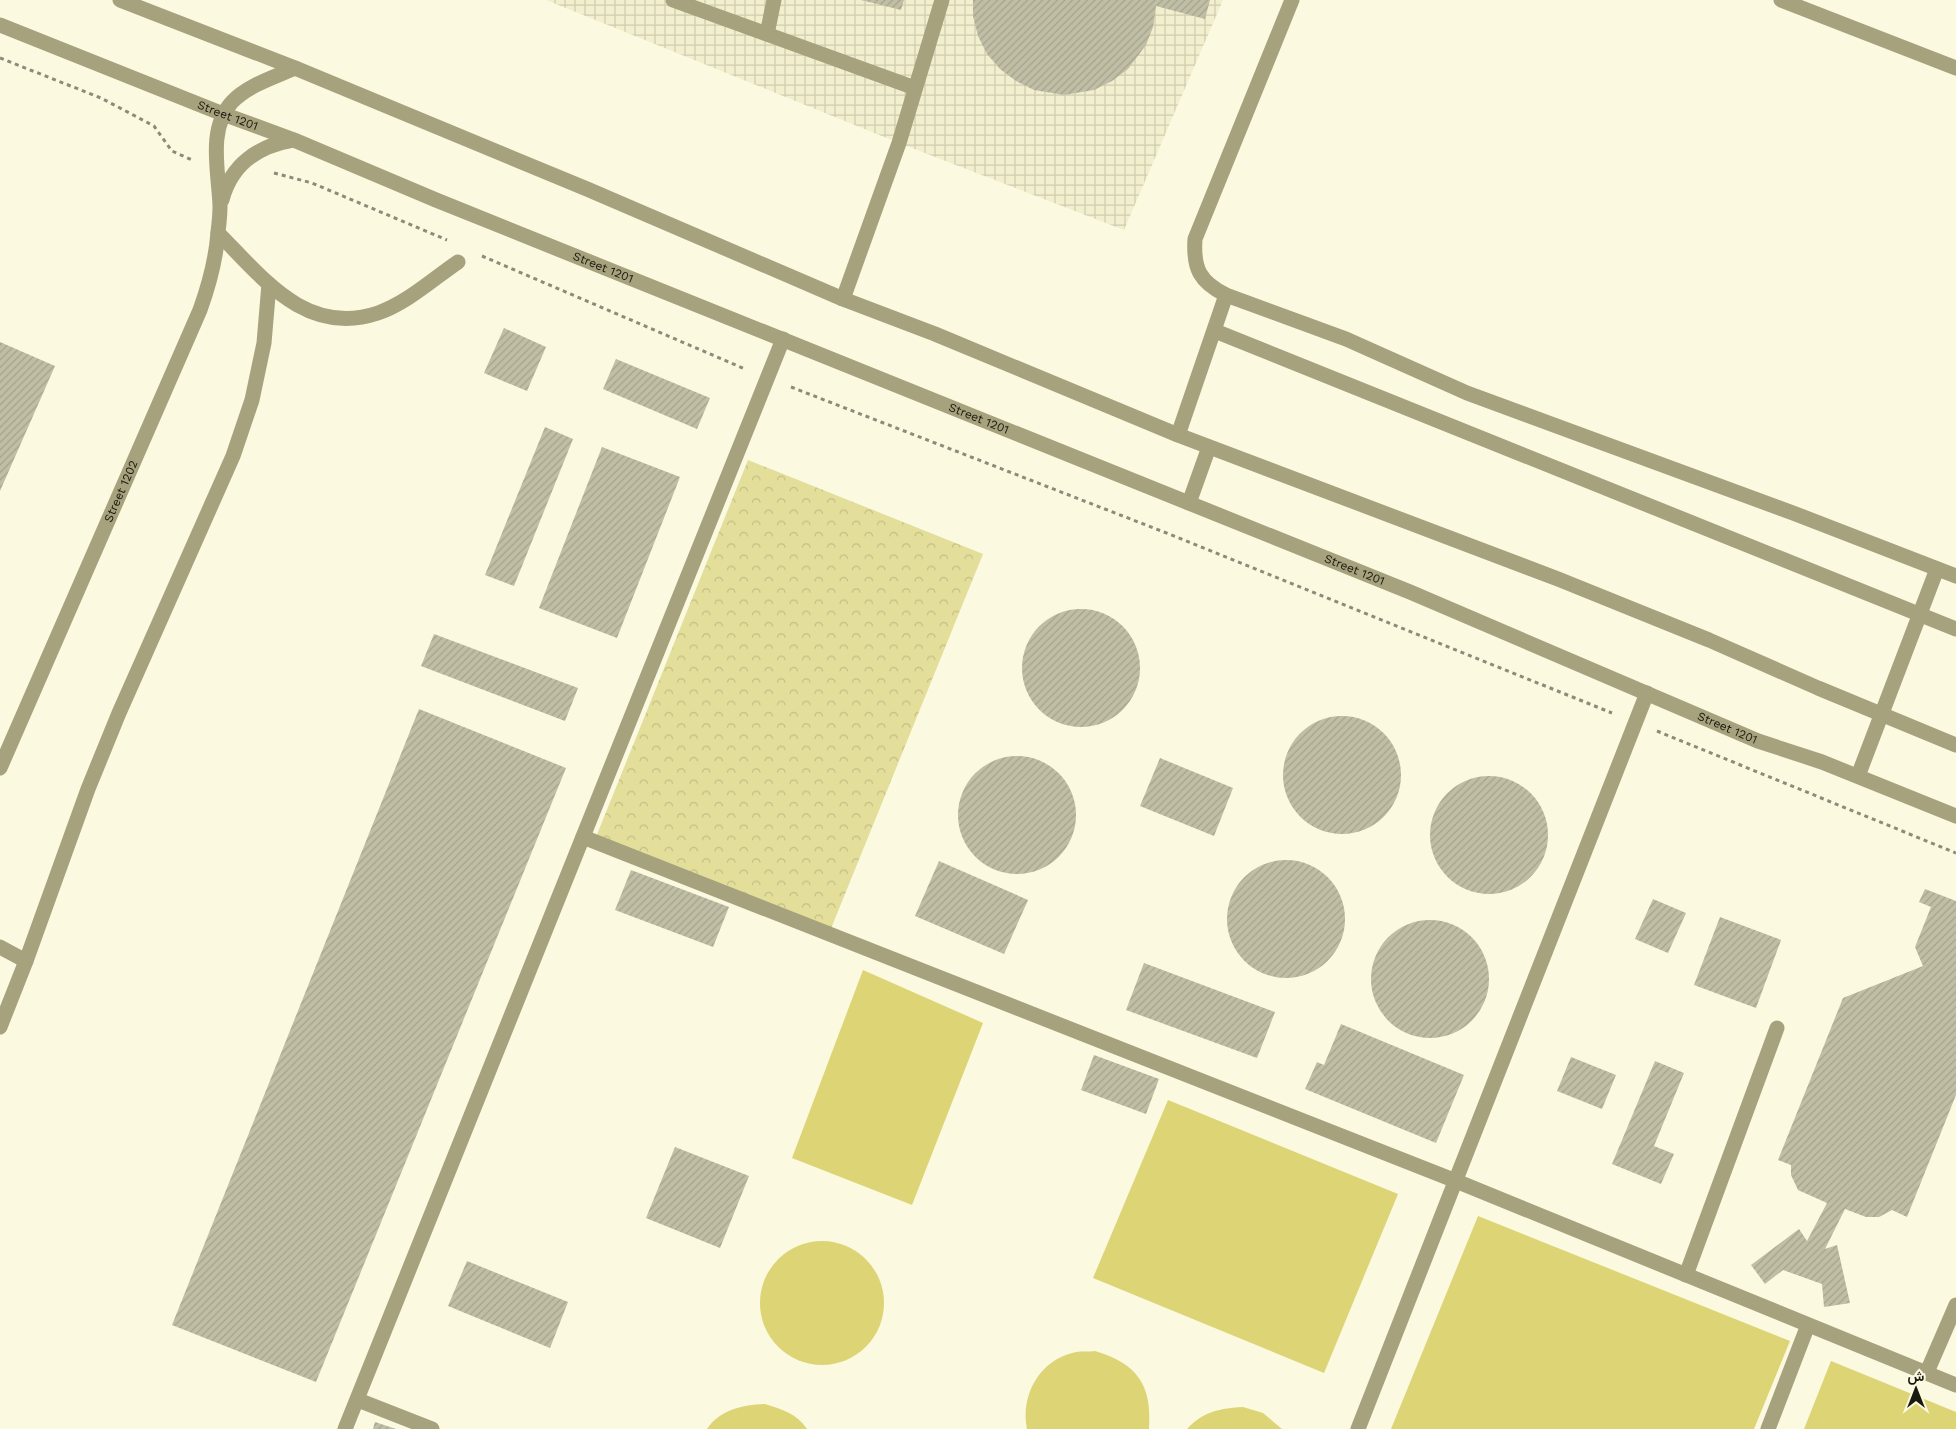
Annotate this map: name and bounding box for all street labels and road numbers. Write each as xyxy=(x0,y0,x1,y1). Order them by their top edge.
street label: Street 1201 xyxy=(195,97,260,133)
street label: Street 1201 xyxy=(571,249,635,286)
street label: Street 1201 xyxy=(947,400,1011,437)
street label: Street 1202 xyxy=(101,458,141,524)
street label: Street 1201 xyxy=(1322,551,1387,588)
street label: Street 1201 xyxy=(1695,709,1759,747)

